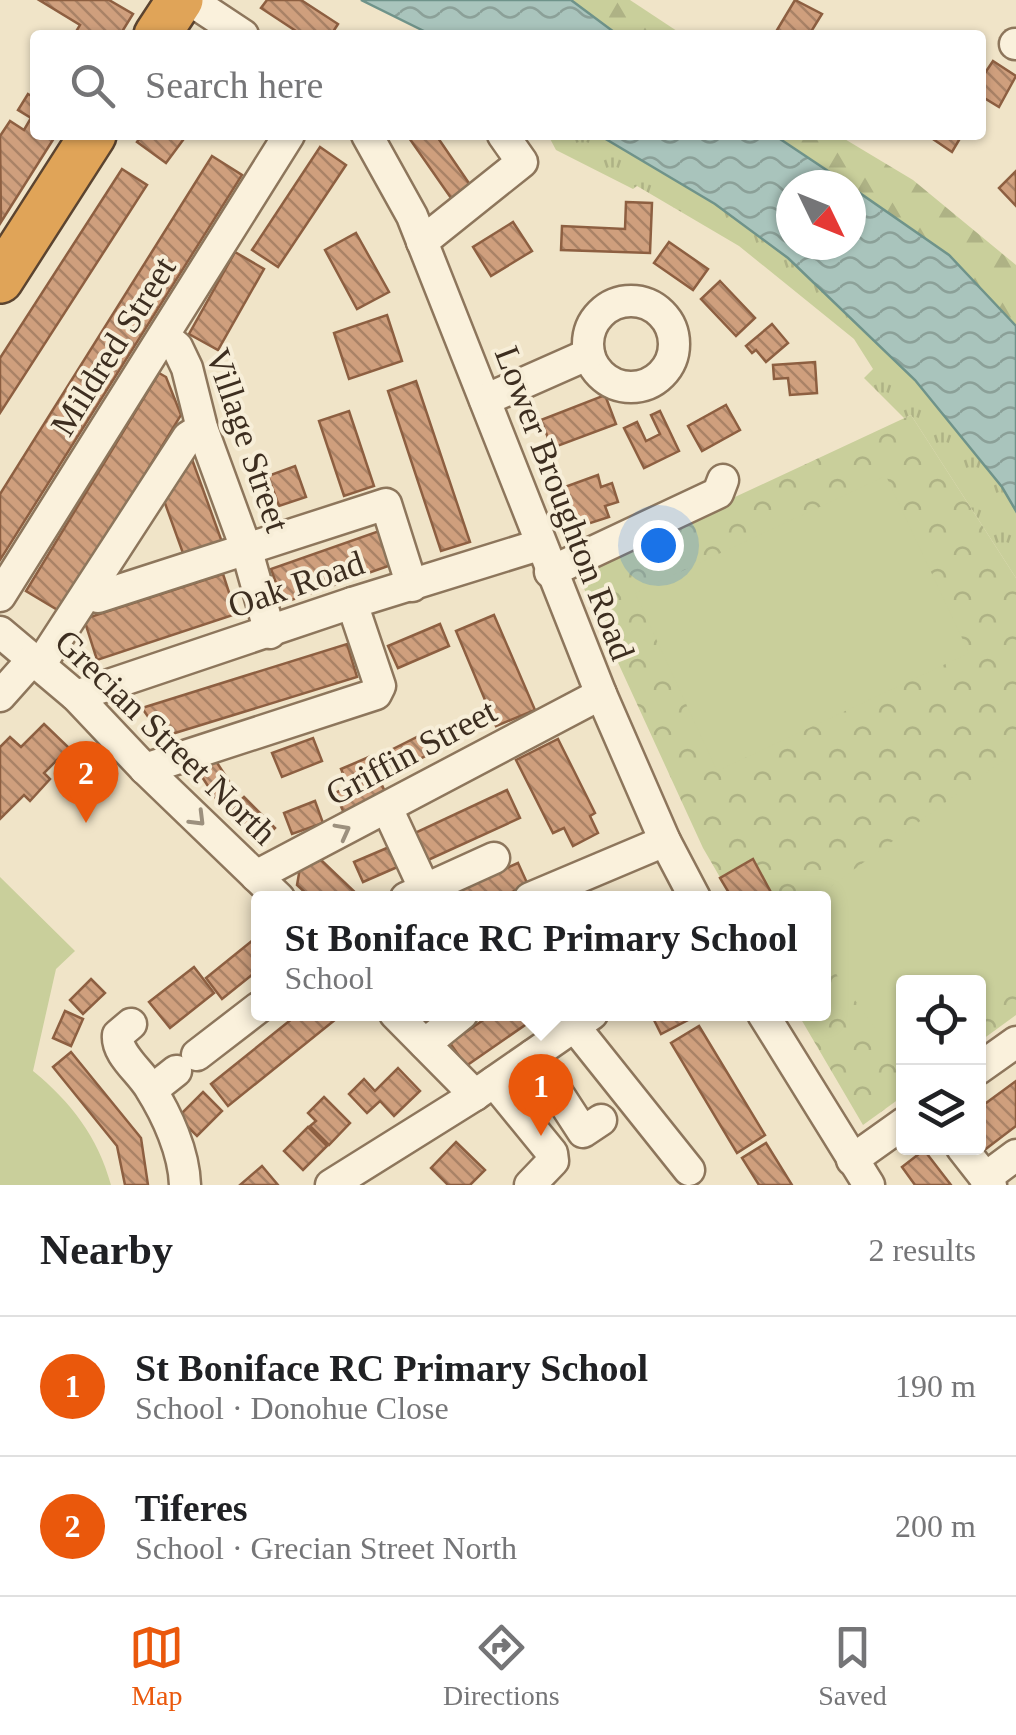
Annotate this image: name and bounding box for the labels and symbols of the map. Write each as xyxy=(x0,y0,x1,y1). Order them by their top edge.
north arrow xyxy=(776,170,866,260)
street label: Mildred Street xyxy=(43,250,184,443)
street label: Lower Broughton Road xyxy=(487,341,642,666)
street label: Village Street xyxy=(198,343,297,537)
your location xyxy=(633,520,684,571)
street label: Oak Road xyxy=(223,543,370,626)
street label: Grecian Street North xyxy=(47,622,284,853)
street label: Griffin Street xyxy=(320,691,503,814)
pin: 2 xyxy=(54,740,118,823)
one-way arrow xyxy=(186,807,204,825)
one-way arrow xyxy=(332,824,350,843)
pin: 1 xyxy=(508,1054,574,1136)

